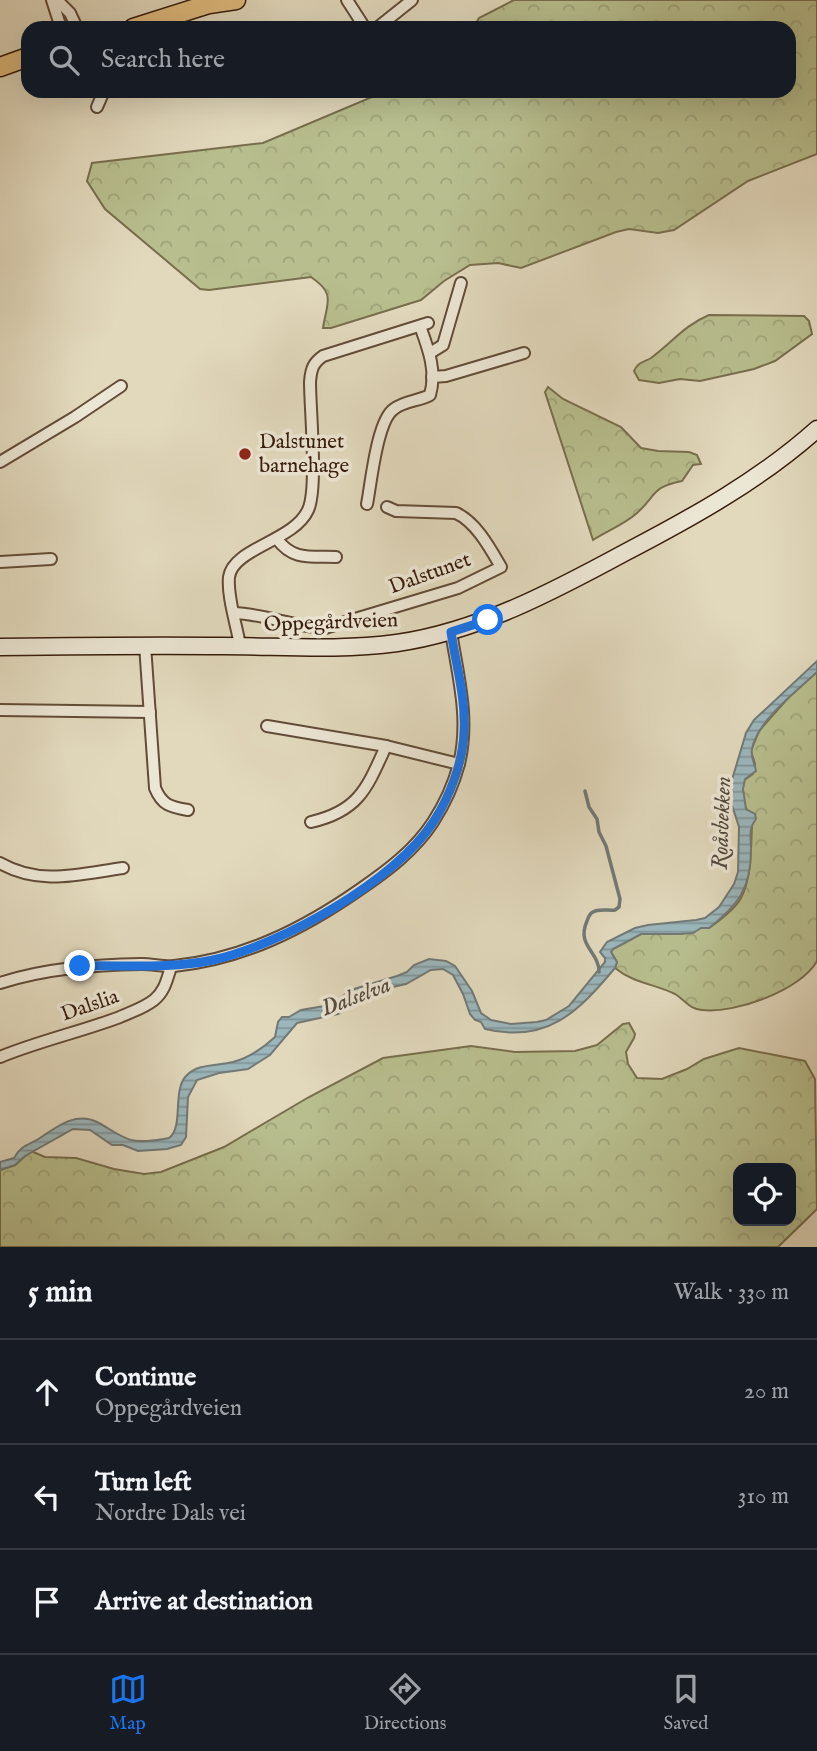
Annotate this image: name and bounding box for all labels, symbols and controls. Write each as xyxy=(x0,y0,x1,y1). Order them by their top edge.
search box xyxy=(21,21,796,98)
icon: search xyxy=(45,41,83,79)
text: Search here xyxy=(101,43,225,76)
place label: Dalstunet barnehage xyxy=(259,429,349,480)
marker: Dalstunet barnehage xyxy=(237,446,253,462)
street label: Dalstunet xyxy=(385,547,475,601)
route start xyxy=(472,604,503,635)
street label: Oppegårdveien xyxy=(263,607,399,639)
water label: Roåsbekken xyxy=(706,776,738,870)
route end xyxy=(64,950,95,981)
water label: Dalselva xyxy=(317,970,395,1024)
street label: Dalslia xyxy=(57,983,123,1028)
map controls xyxy=(733,1163,796,1226)
button: locate xyxy=(733,1163,796,1226)
text: 5 min xyxy=(28,1274,93,1312)
text: Walk · 330 m xyxy=(674,1278,789,1307)
text: Continue xyxy=(95,1361,196,1394)
icon: ahead xyxy=(28,1373,66,1411)
text: 20 m xyxy=(744,1377,789,1406)
text: Oppegårdveien xyxy=(95,1394,242,1423)
text: Turn left xyxy=(95,1466,192,1499)
icon: left xyxy=(28,1478,66,1516)
text: 310 m xyxy=(738,1482,789,1511)
text: Nordre Dals vei xyxy=(95,1499,246,1528)
icon: arrive xyxy=(28,1583,66,1621)
text: Arrive at destination xyxy=(95,1585,313,1618)
tab: Map xyxy=(109,1670,147,1736)
tab: Directions xyxy=(364,1670,446,1736)
tab: Saved xyxy=(663,1670,708,1736)

